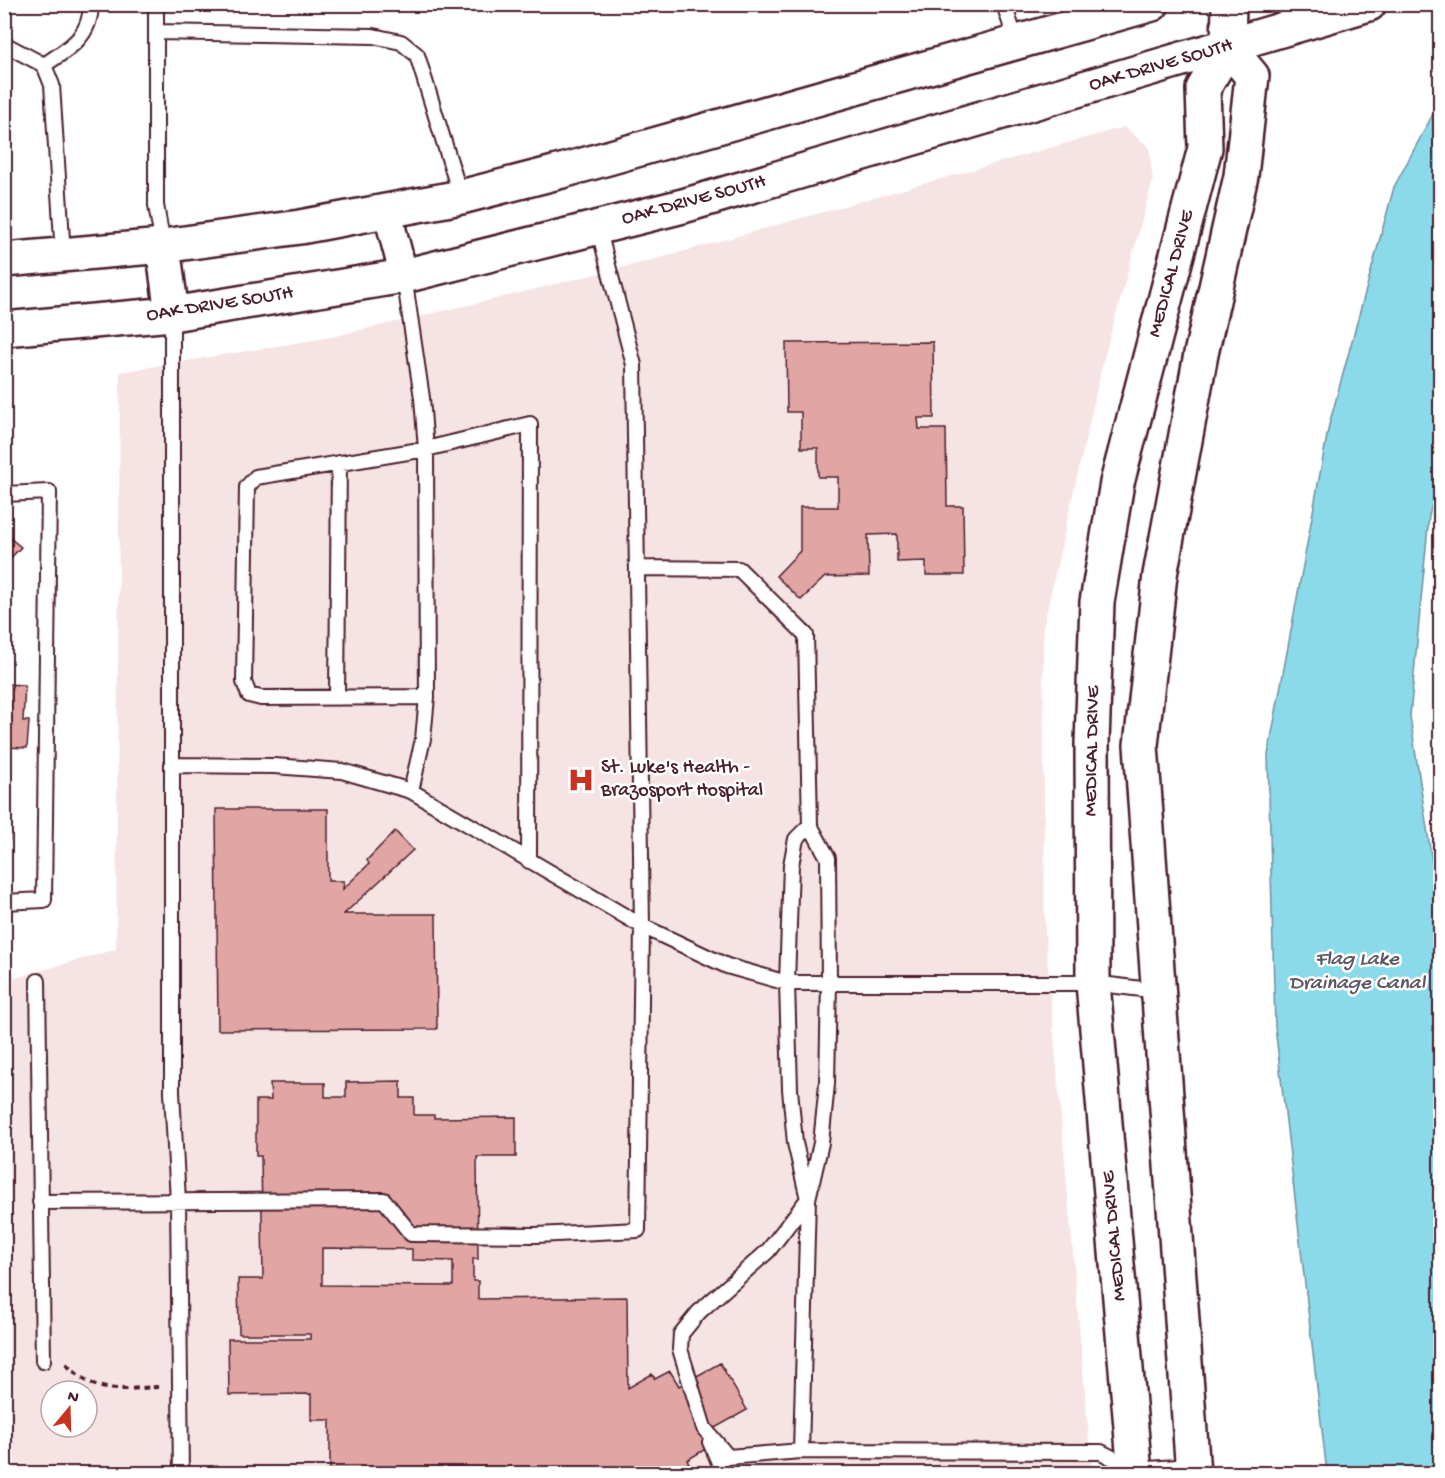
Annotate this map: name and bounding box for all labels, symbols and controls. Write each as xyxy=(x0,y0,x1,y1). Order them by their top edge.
street label: OAK DRIVE SOUTH xyxy=(1087,34,1236,97)
street label: OAK DRIVE SOUTH xyxy=(619,171,769,231)
street label: MEDICAL DRIVE xyxy=(1144,206,1200,340)
street label: OAK DRIVE SOUTH xyxy=(145,282,296,328)
street label: MEDICAL DRIVE xyxy=(1080,684,1106,817)
place label: St. Luke's Health - Brazosport Hospital xyxy=(600,757,763,803)
hospital icon: St. Luke's Health - Brazosport Hospital xyxy=(566,765,596,795)
water label: Flag Lake Drainage Canal xyxy=(1289,948,1426,997)
street label: MEDICAL DRIVE xyxy=(1098,1168,1132,1302)
north arrow xyxy=(39,1379,99,1439)
text: N xyxy=(65,1387,81,1409)

